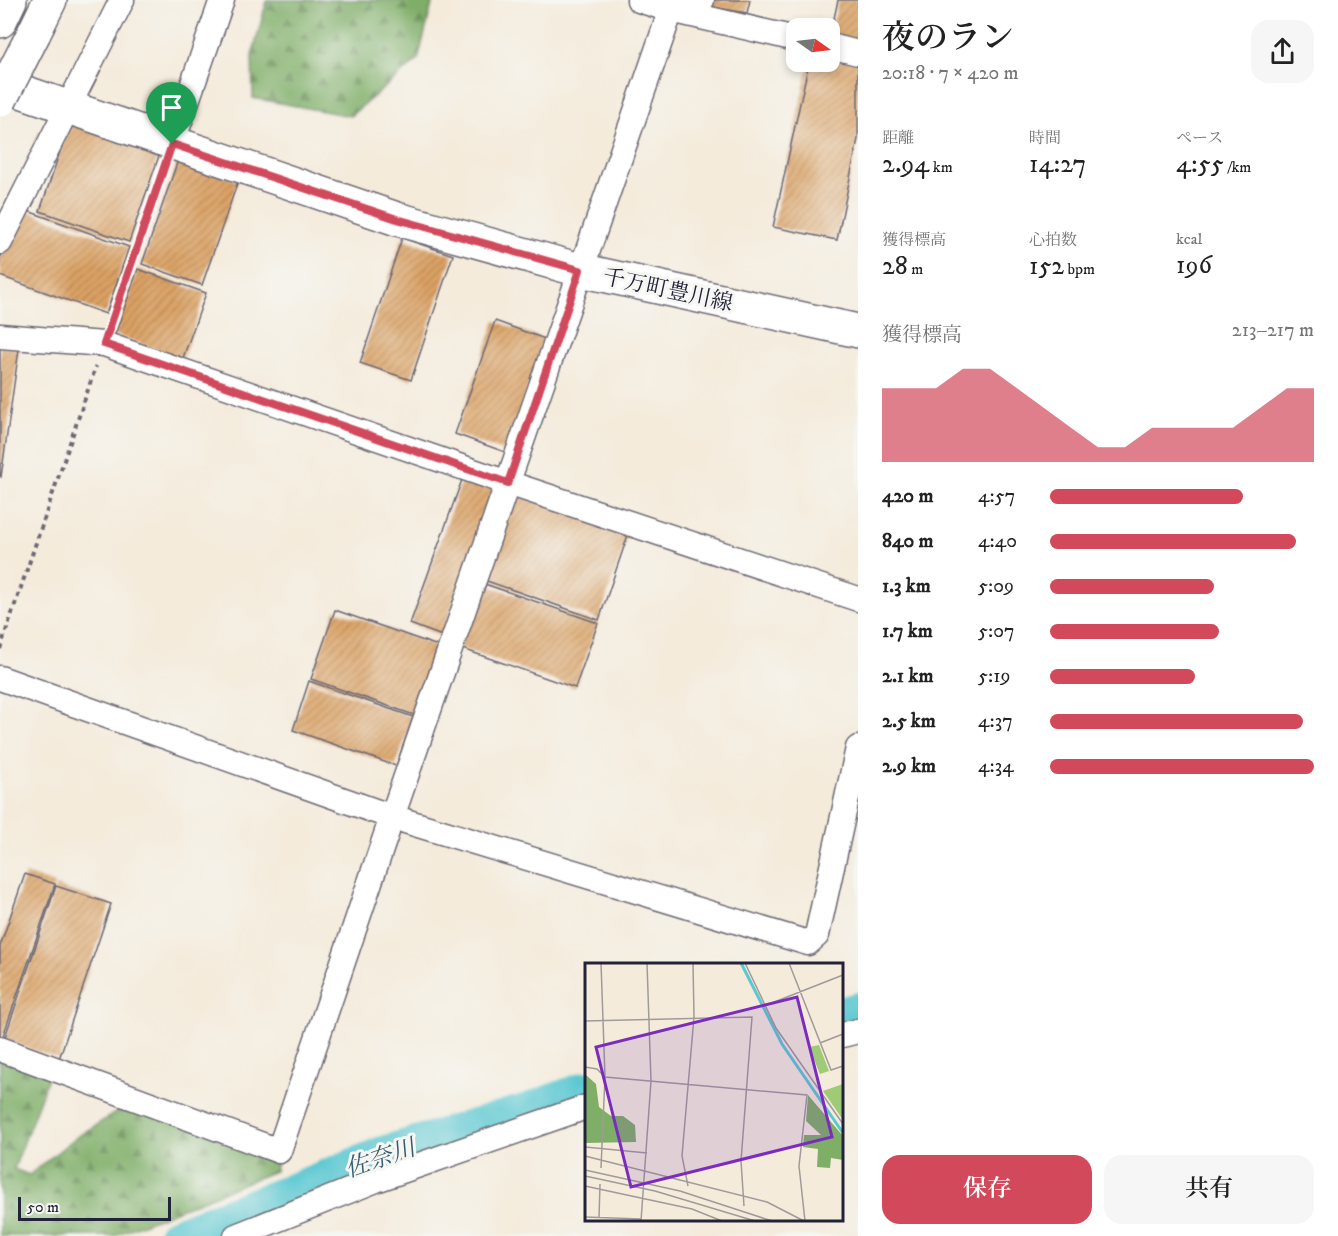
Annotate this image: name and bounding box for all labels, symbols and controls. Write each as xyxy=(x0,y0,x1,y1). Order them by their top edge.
north arrow xyxy=(786,18,840,72)
map controls xyxy=(786,18,840,72)
text: 夜のラン xyxy=(882,18,1014,59)
button: share xyxy=(1251,20,1314,83)
text: 20:18 · 7 × 420 m xyxy=(882,61,1019,86)
pin xyxy=(146,82,197,144)
icon: arrive xyxy=(155,91,188,124)
text: 距離 xyxy=(882,128,914,148)
text: 時間 xyxy=(1029,128,1061,148)
text: ペース xyxy=(1176,128,1223,148)
text: 2.94 xyxy=(882,148,929,181)
text: 14:27 xyxy=(1029,148,1086,181)
text: 4:55 xyxy=(1176,148,1224,181)
text: km xyxy=(929,157,953,177)
text: /km xyxy=(1224,157,1251,177)
text: kcal xyxy=(1176,229,1202,249)
text: 獲得標高 xyxy=(882,230,946,250)
text: 心拍数 xyxy=(1029,230,1077,250)
text: 196 xyxy=(1176,249,1212,282)
text: 28 xyxy=(882,250,908,283)
text: 152 xyxy=(1029,250,1064,283)
text: m xyxy=(908,259,923,279)
text: bpm xyxy=(1064,259,1095,279)
street label: 千万町豊川線 xyxy=(600,264,735,317)
text: 213–217 m xyxy=(1232,318,1314,343)
text: 獲得標高 xyxy=(882,323,962,348)
text: 420 m xyxy=(882,484,933,509)
text: 4:57 xyxy=(978,484,1015,509)
text: 840 m xyxy=(882,529,934,554)
text: 4:40 xyxy=(978,529,1017,554)
text: 1.3 km xyxy=(882,574,931,599)
text: 5:09 xyxy=(978,574,1014,599)
text: 1.7 km xyxy=(882,619,933,644)
text: 5:07 xyxy=(978,619,1014,644)
text: 2.1 km xyxy=(882,664,933,689)
text: 5:19 xyxy=(978,664,1010,689)
text: 2.5 km xyxy=(882,709,936,734)
text: 4:37 xyxy=(978,709,1013,734)
text: 2.9 km xyxy=(882,754,936,779)
text: 4:34 xyxy=(978,754,1014,779)
inset map xyxy=(585,963,843,1221)
water label: 佐奈川 xyxy=(341,1132,422,1185)
button: 保存 xyxy=(882,1155,1092,1224)
button: 共有 xyxy=(1104,1155,1314,1224)
scale bar xyxy=(18,1194,171,1222)
text: 50 m xyxy=(27,1197,59,1217)

